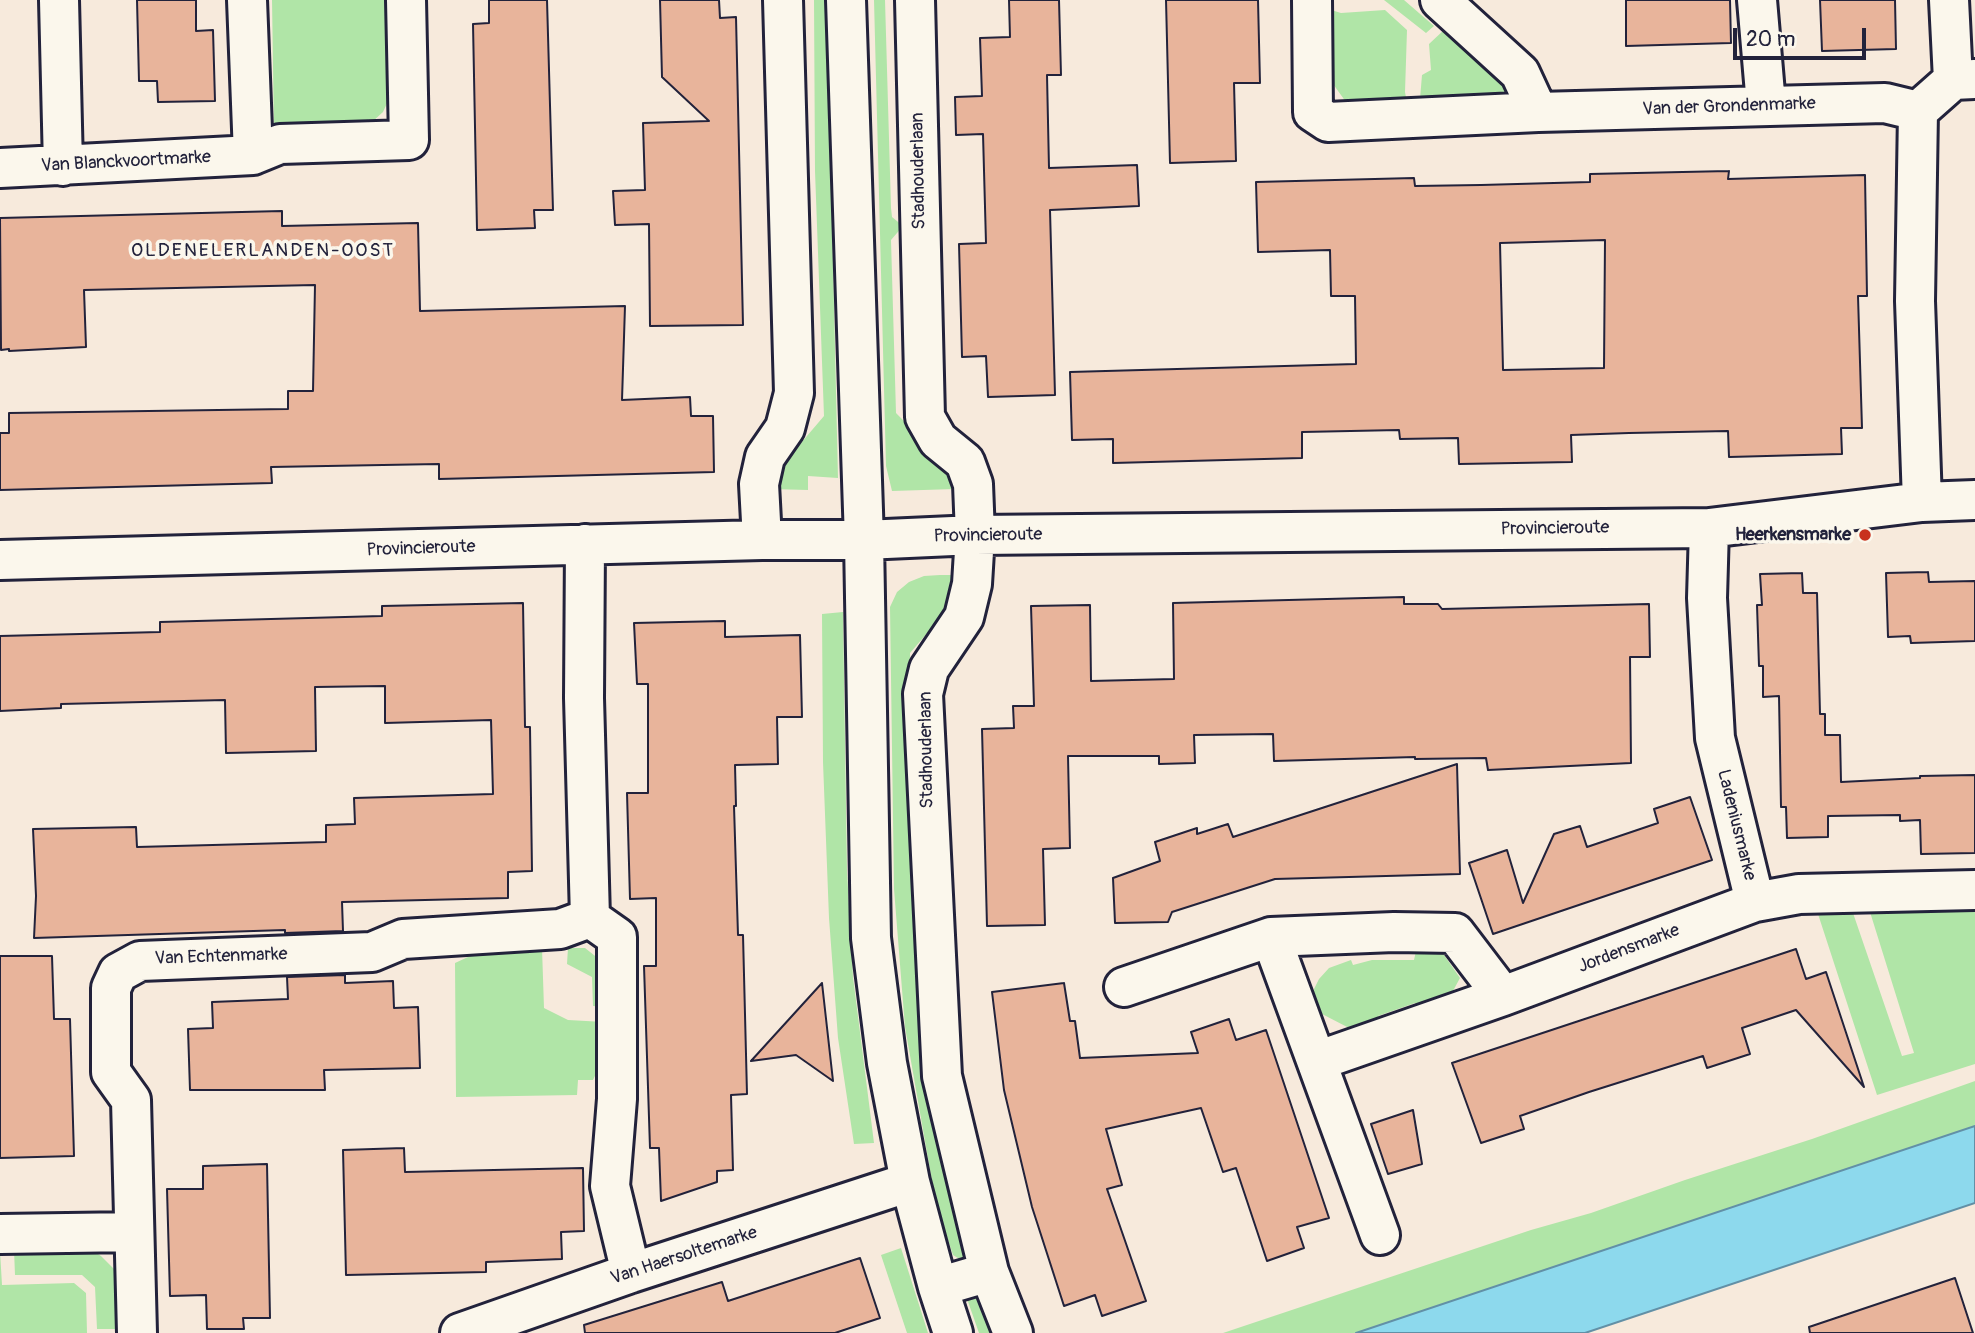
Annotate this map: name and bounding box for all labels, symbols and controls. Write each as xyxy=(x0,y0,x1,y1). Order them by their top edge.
scale bar xyxy=(1737,14,1870,58)
text: 20 m xyxy=(1746,26,1795,53)
street label: Van der Grondenmarke xyxy=(1642,93,1816,121)
street label: Stadhouderlaan xyxy=(907,112,931,230)
street label: Van Blanckvoortmarke xyxy=(40,147,212,177)
district label: OLDENELERLANDEN-OOST xyxy=(133,240,393,262)
street label: Provincieroute xyxy=(1500,517,1610,541)
street label: Provincieroute xyxy=(933,524,1043,548)
place label: Heerkensmarke xyxy=(1735,524,1851,546)
marker: Heerkensmarke xyxy=(1857,527,1873,543)
street label: Provincieroute xyxy=(366,536,476,562)
street label: Stadhouderlaan xyxy=(915,691,939,809)
street label: Ladeniusmarke xyxy=(1712,767,1760,883)
street label: Jordensmarke xyxy=(1575,920,1683,978)
street label: Van Echtenmarke xyxy=(154,944,288,970)
street label: Van Haersoltemarke xyxy=(608,1222,760,1290)

